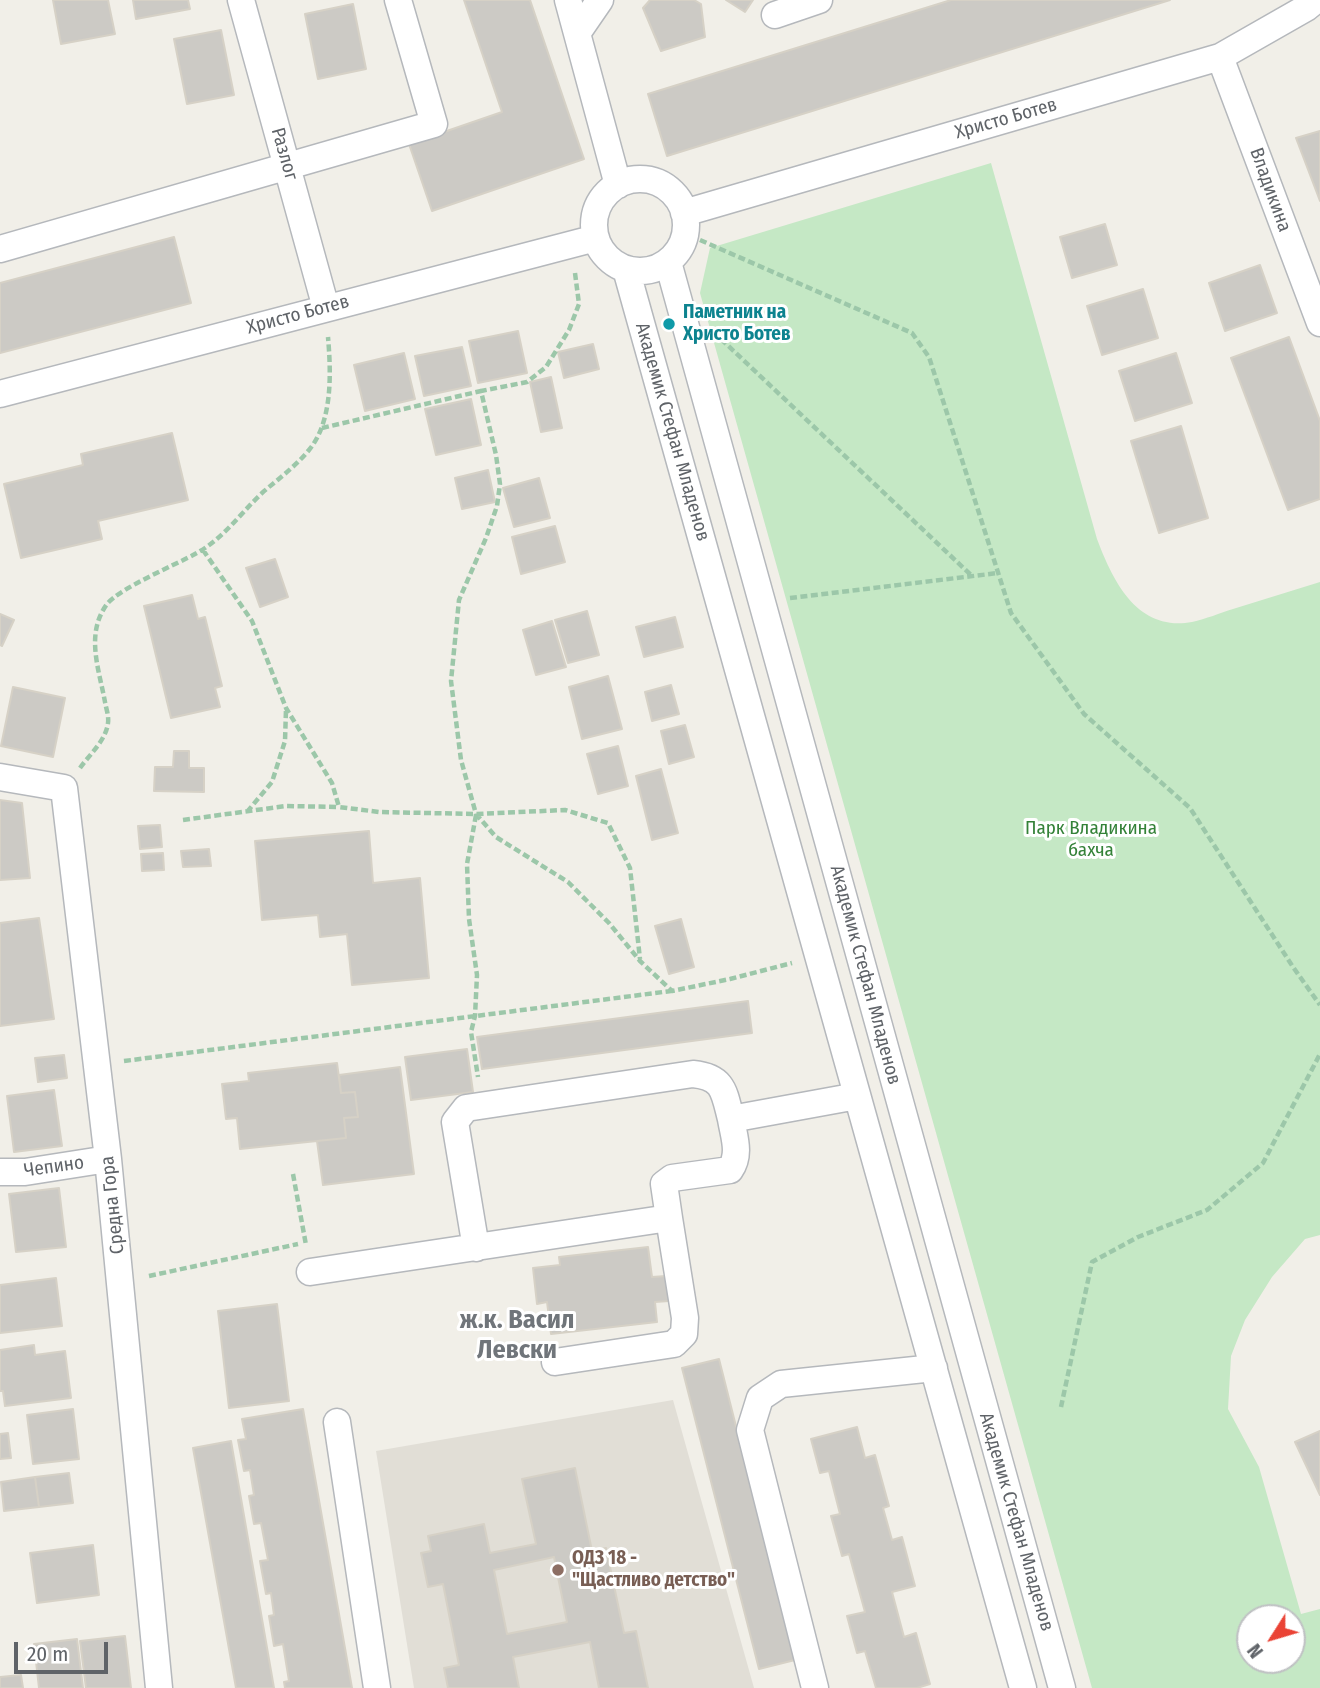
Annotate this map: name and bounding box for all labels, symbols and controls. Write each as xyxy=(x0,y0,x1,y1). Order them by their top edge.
street label: Христо Ботев xyxy=(952,94,1060,144)
street label: Разлог xyxy=(266,125,302,183)
street label: Владикина xyxy=(1244,145,1296,235)
street label: Христо Ботев xyxy=(244,290,352,340)
place label: Паметник на Христо Ботев xyxy=(683,302,791,346)
marker: Паметник на Христо Ботев xyxy=(661,316,677,332)
street label: Академик Стефан Младенов xyxy=(630,320,714,544)
park label: Парк Владикина бахча xyxy=(1025,818,1157,862)
street label: Академик Стефан Младенов xyxy=(825,863,905,1087)
street label: Чепино xyxy=(23,1152,85,1182)
street label: Средна Гора xyxy=(97,1155,129,1255)
district label: ж.к. Васил Левски xyxy=(460,1305,574,1366)
street label: Академик Стефан Младенов xyxy=(974,1410,1058,1634)
place label: ОДЗ 18 - "Щастливо детство" xyxy=(572,1548,735,1592)
marker: ОДЗ 18 - "Щастливо детство" xyxy=(550,1562,566,1578)
north arrow xyxy=(1236,1604,1306,1674)
scale bar xyxy=(18,1628,112,1672)
text: N xyxy=(1243,1639,1268,1662)
text: 20 m xyxy=(27,1641,68,1667)

